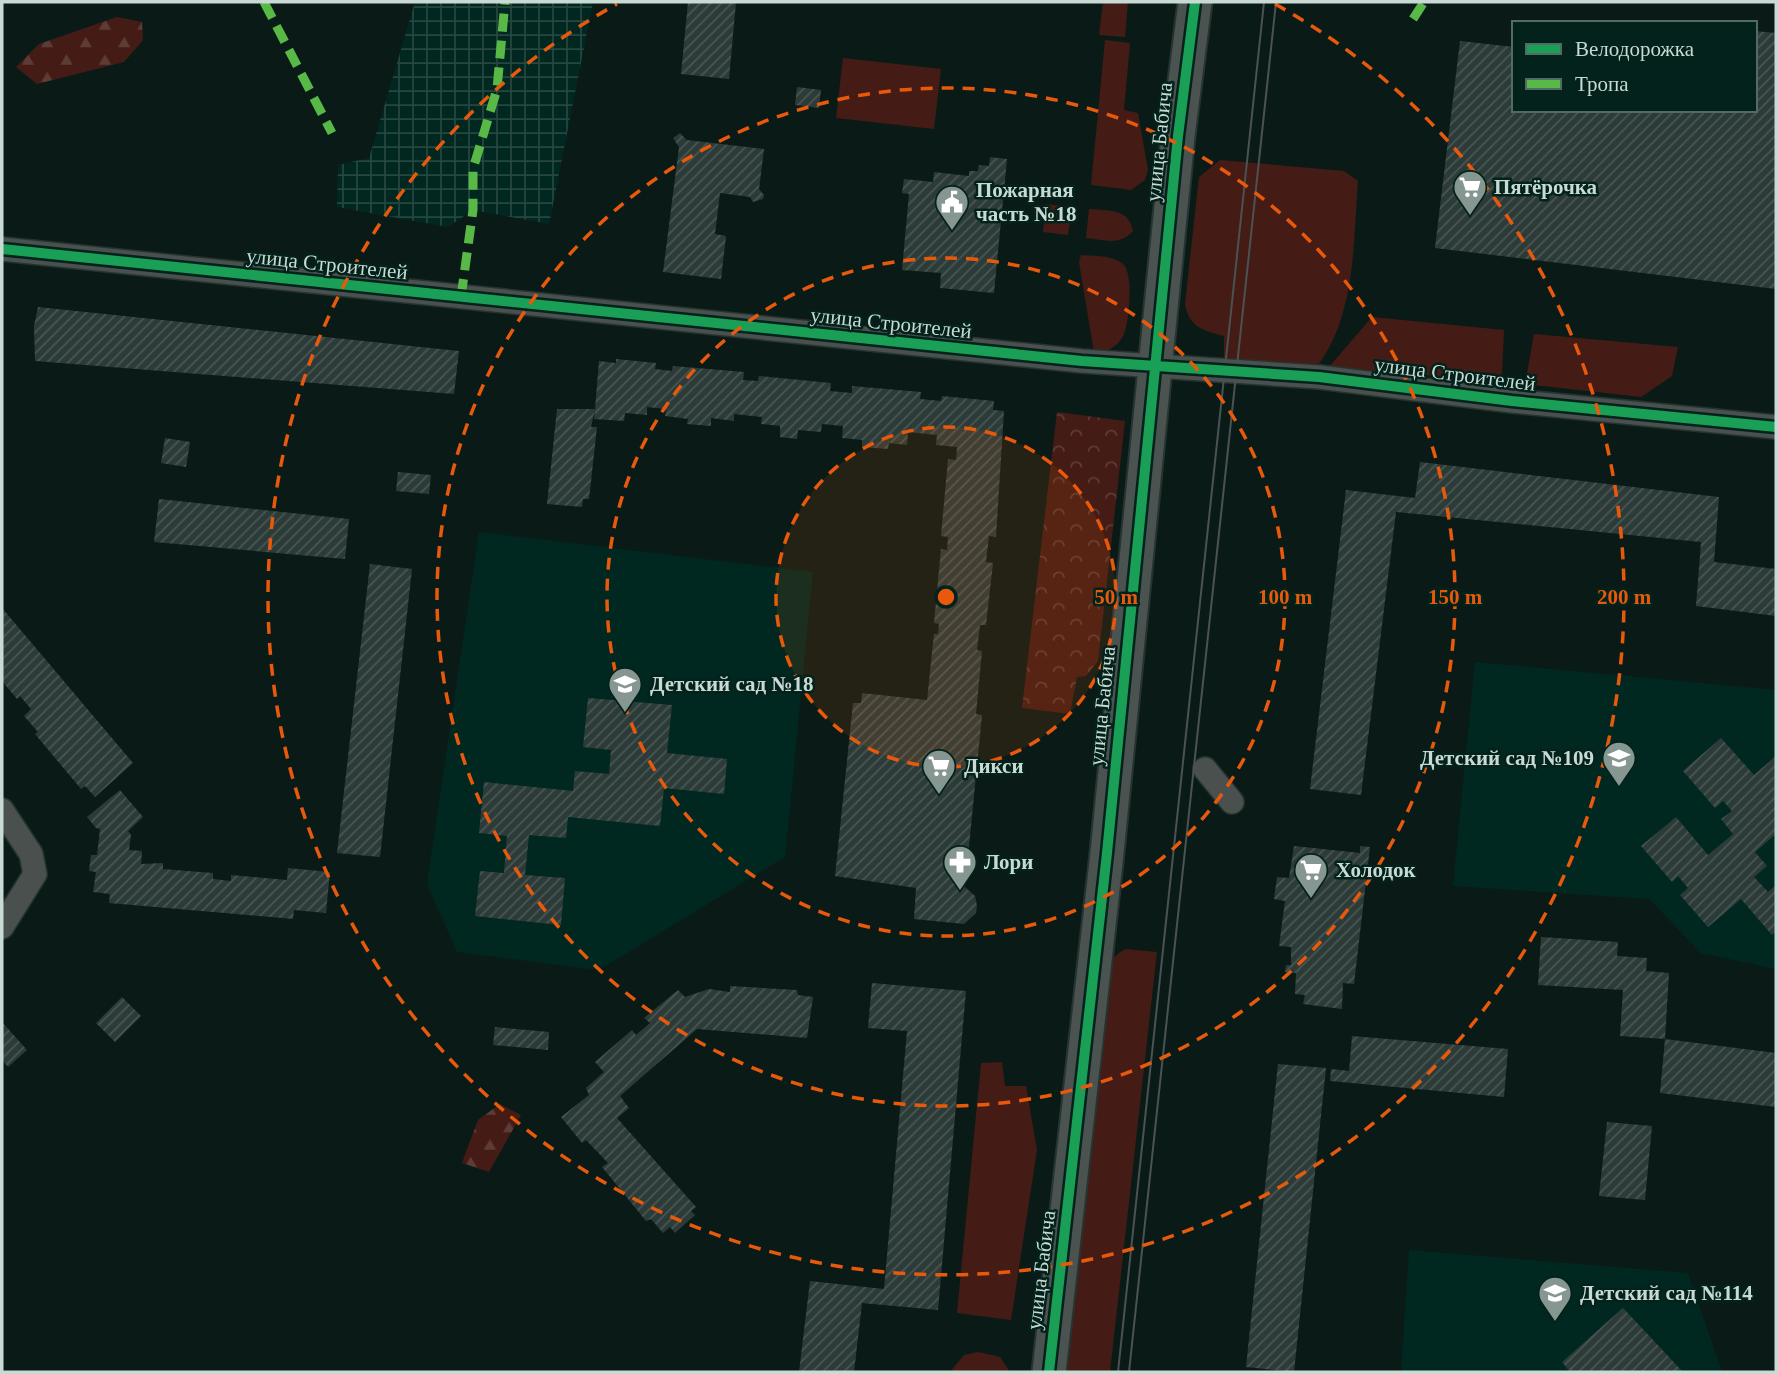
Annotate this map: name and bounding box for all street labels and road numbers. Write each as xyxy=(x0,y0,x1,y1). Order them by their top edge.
street label: улица Бабича xyxy=(1141,80,1177,203)
street label: улица Строителей xyxy=(245,244,409,284)
street label: улица Строителей xyxy=(809,303,973,343)
street label: улица Строителей xyxy=(1373,352,1537,396)
street label: улица Бабича xyxy=(1084,644,1120,767)
street label: улица Бабича xyxy=(1022,1208,1060,1331)

